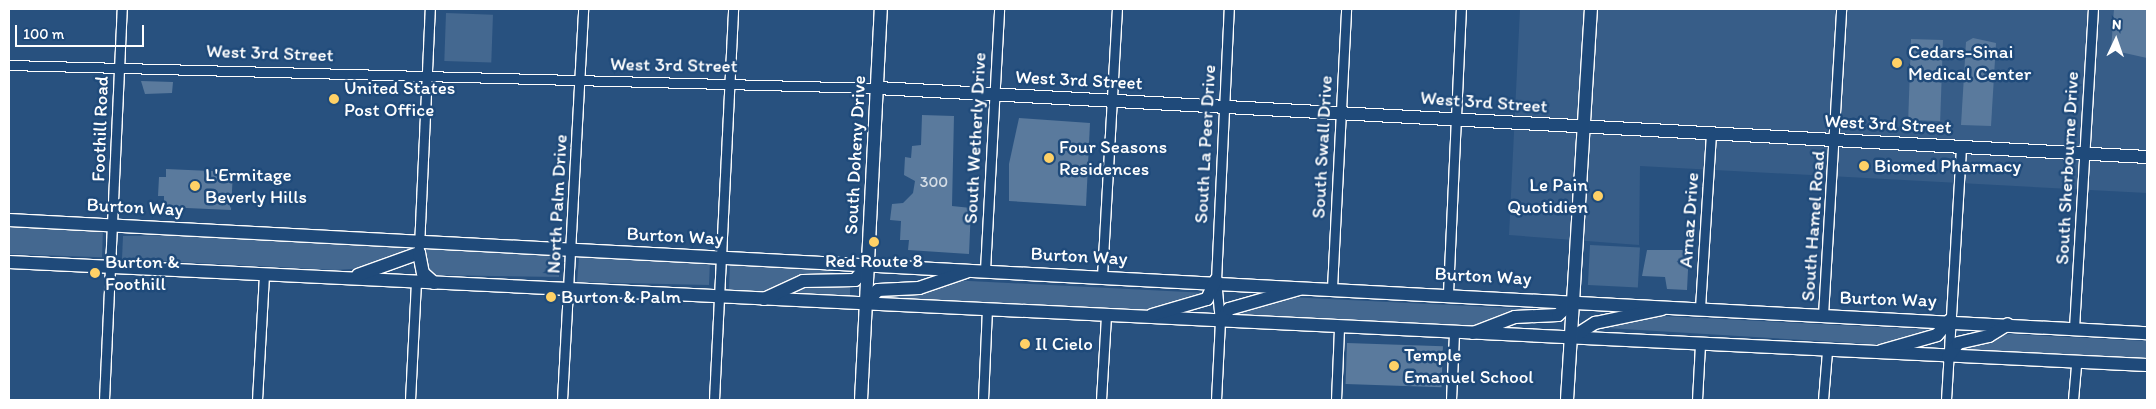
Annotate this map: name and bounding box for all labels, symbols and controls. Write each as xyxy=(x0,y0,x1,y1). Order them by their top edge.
scale bar xyxy=(18,15,146,47)
north arrow xyxy=(2091,15,2141,65)
text: N xyxy=(2112,16,2122,33)
text: 100 m xyxy=(23,25,64,43)
street label: West 3rd Street xyxy=(206,39,334,67)
place label: Cedars-Sinai Medical Center xyxy=(1908,41,2031,85)
street label: West 3rd Street xyxy=(610,52,738,78)
street label: South Wetherly Drive xyxy=(959,52,991,224)
marker: Cedars-Sinai Medical Center xyxy=(1890,56,1904,70)
street label: South La Peer Drive xyxy=(1189,64,1221,224)
street label: West 3rd Street xyxy=(1015,65,1143,95)
street label: South Sherbourne Drive xyxy=(2051,71,2083,265)
street label: South Doheny Drive xyxy=(839,75,871,235)
street label: South Swall Drive xyxy=(1307,75,1337,219)
street label: Foothill Road xyxy=(87,76,113,182)
place label: United States Post Office xyxy=(344,77,455,121)
street label: West 3rd Street xyxy=(1420,86,1548,118)
marker: United States Post Office xyxy=(328,93,340,105)
street label: West 3rd Street xyxy=(1824,109,1952,139)
street label: North Palm Drive xyxy=(542,134,572,274)
place label: Four Seasons Residences xyxy=(1059,136,1166,180)
street label: South Hamel Road xyxy=(1796,150,1830,302)
marker: Four Seasons Residences xyxy=(1043,152,1055,164)
place label: Biomed Pharmacy xyxy=(1874,155,2022,177)
marker: Biomed Pharmacy xyxy=(1858,160,1870,172)
place label: L'Ermitage Beverly Hills xyxy=(205,164,307,208)
house number: 300 xyxy=(920,172,948,192)
street label: Arnaz Drive xyxy=(1674,172,1704,268)
place label: Le Pain Quotidien xyxy=(1507,174,1588,218)
marker: L'Ermitage Beverly Hills xyxy=(189,180,201,192)
marker: Le Pain Quotidien xyxy=(1592,190,1604,202)
street label: Burton Way xyxy=(86,193,184,221)
street label: Burton Way xyxy=(626,222,724,250)
marker: Red Route 8 xyxy=(868,236,880,248)
street label: Burton Way xyxy=(1030,242,1128,270)
place label: Red Route 8 xyxy=(825,250,923,272)
place label: Burton & Foothill xyxy=(105,251,179,295)
street label: Burton Way xyxy=(1434,262,1532,290)
marker: Burton & Foothill xyxy=(89,267,101,279)
place label: Burton & Palm xyxy=(561,286,680,308)
street label: Burton Way xyxy=(1839,286,1937,312)
marker: Burton & Palm xyxy=(545,291,557,303)
place label: Il Cielo xyxy=(1035,333,1093,355)
marker: Il Cielo xyxy=(1019,338,1031,350)
place label: Temple Emanuel School xyxy=(1404,344,1534,388)
marker: Temple Emanuel School xyxy=(1388,360,1400,372)

